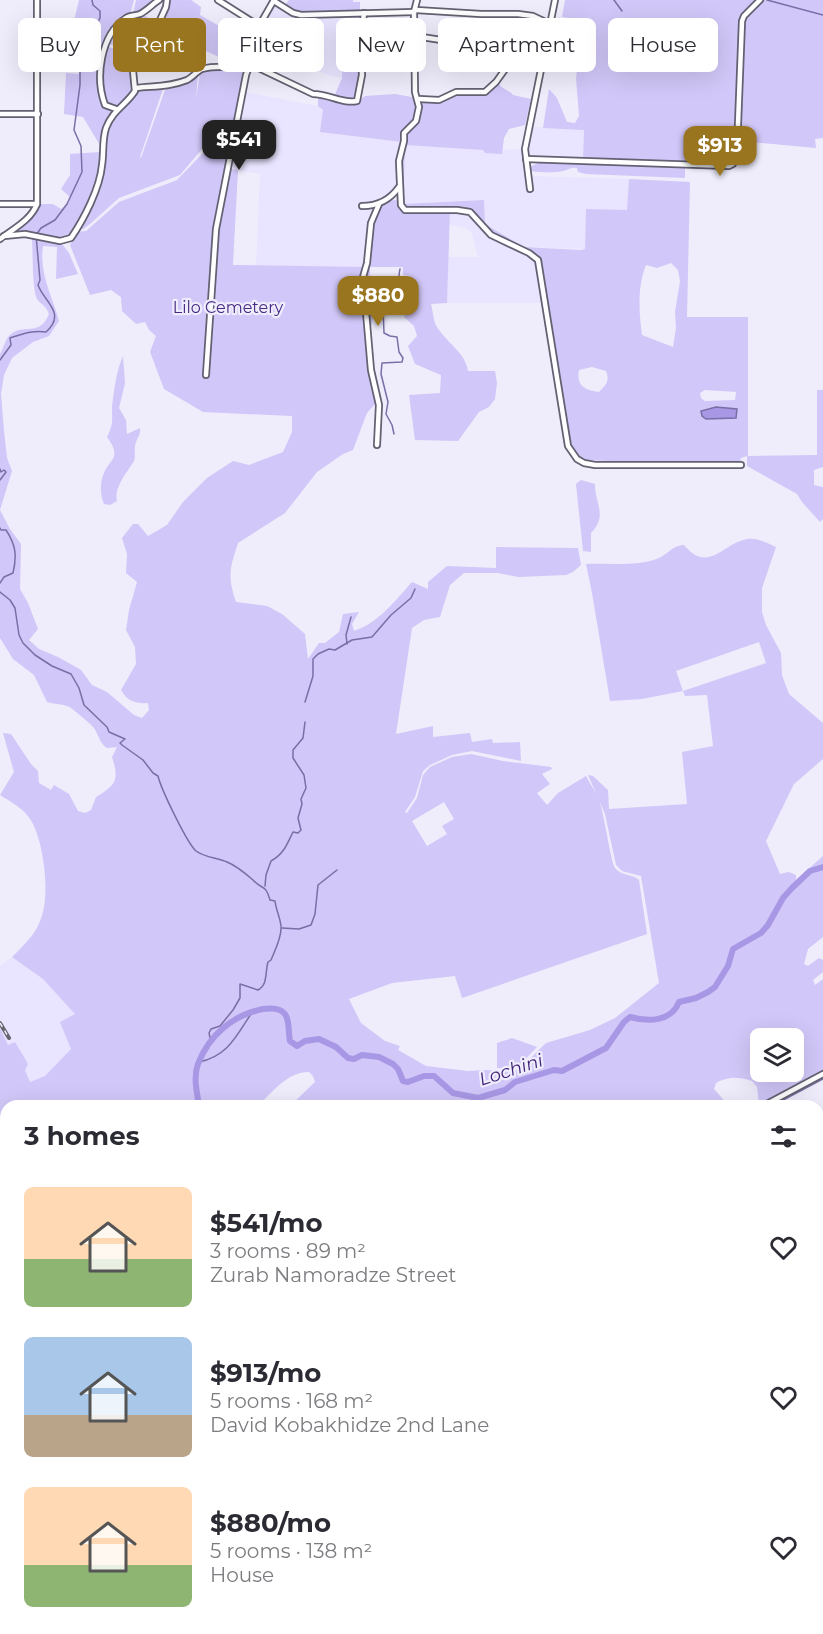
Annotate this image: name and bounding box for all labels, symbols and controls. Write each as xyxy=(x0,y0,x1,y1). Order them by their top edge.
chip: Buy xyxy=(18,18,101,72)
chip: Rent xyxy=(113,18,206,72)
chip: Filters xyxy=(218,18,324,72)
chip: New xyxy=(336,18,426,72)
chip: Apartment xyxy=(438,18,596,72)
chip: House xyxy=(608,18,718,72)
pin: $541 xyxy=(203,120,275,171)
pin: $913 xyxy=(684,126,756,177)
text: $541 xyxy=(216,127,262,151)
text: $913 xyxy=(698,133,742,157)
pin: $880 xyxy=(342,276,414,327)
text: $880 xyxy=(352,283,404,307)
park label: Lilo Cemetery xyxy=(173,298,284,317)
map controls xyxy=(750,1028,804,1082)
button: layers xyxy=(750,1028,804,1082)
water label: Lochini xyxy=(476,1049,546,1091)
text: 3 homes xyxy=(24,1120,139,1152)
icon: filters xyxy=(767,1120,800,1153)
text: $541/mo xyxy=(210,1207,322,1239)
icon: home xyxy=(72,1211,144,1283)
icon: heart xyxy=(767,1231,800,1264)
text: 3 rooms · 89 m² xyxy=(210,1239,366,1263)
text: Zurab Namoradze Street xyxy=(210,1263,456,1287)
text: $913/mo xyxy=(210,1357,321,1389)
icon: home xyxy=(72,1361,144,1433)
icon: heart xyxy=(767,1381,800,1414)
text: 5 rooms · 168 m² xyxy=(210,1389,373,1413)
text: David Kobakhidze 2nd Lane xyxy=(210,1413,489,1437)
text: $880/mo xyxy=(210,1507,331,1539)
icon: home xyxy=(72,1511,144,1583)
icon: heart xyxy=(767,1531,800,1564)
text: 5 rooms · 138 m² xyxy=(210,1539,372,1563)
text: House xyxy=(210,1563,274,1587)

